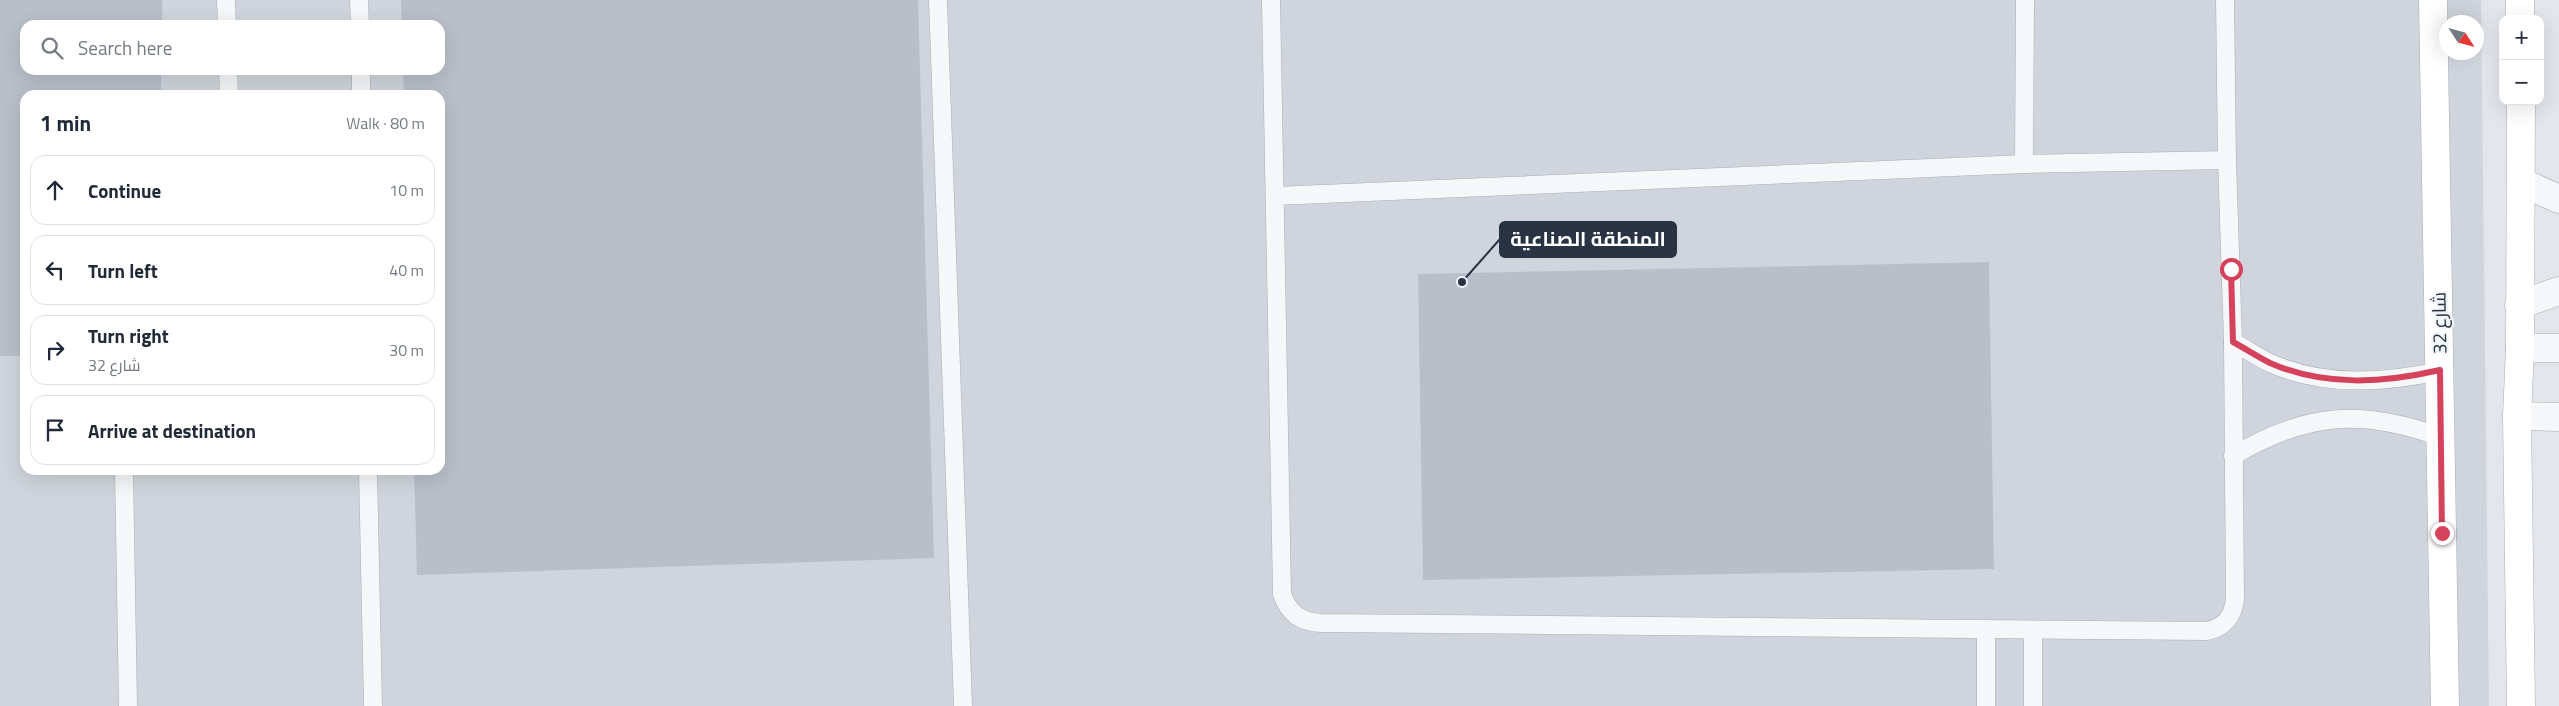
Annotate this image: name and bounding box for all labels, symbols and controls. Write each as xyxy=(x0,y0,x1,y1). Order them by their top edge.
north arrow xyxy=(2439,15,2484,60)
map controls xyxy=(2499,15,2544,105)
button: + xyxy=(2499,15,2544,60)
search box xyxy=(20,20,445,75)
text: Search here xyxy=(78,33,172,62)
icon: search xyxy=(38,34,66,62)
button: − xyxy=(2499,60,2544,105)
text: 1 min xyxy=(40,107,91,139)
text: Walk · 80 m xyxy=(346,111,425,135)
icon: ahead xyxy=(41,176,69,204)
text: Continue xyxy=(88,176,161,205)
text: 10 m xyxy=(389,178,424,202)
callout: المنطقة الصناعية xyxy=(1500,222,1676,257)
text: المنطقة الصناعية xyxy=(1510,223,1666,254)
icon: left xyxy=(41,256,69,284)
text: Turn left xyxy=(88,256,158,285)
text: 40 m xyxy=(389,258,424,282)
route start xyxy=(2220,258,2243,281)
street label: شارع 32 xyxy=(2423,292,2454,354)
text: Turn right xyxy=(88,321,169,350)
icon: right xyxy=(41,336,69,364)
text: 30 m xyxy=(389,338,424,362)
text: شارع 32 xyxy=(88,353,140,377)
icon: arrive xyxy=(41,416,69,444)
text: Arrive at destination xyxy=(88,416,256,445)
route end xyxy=(2431,522,2454,545)

